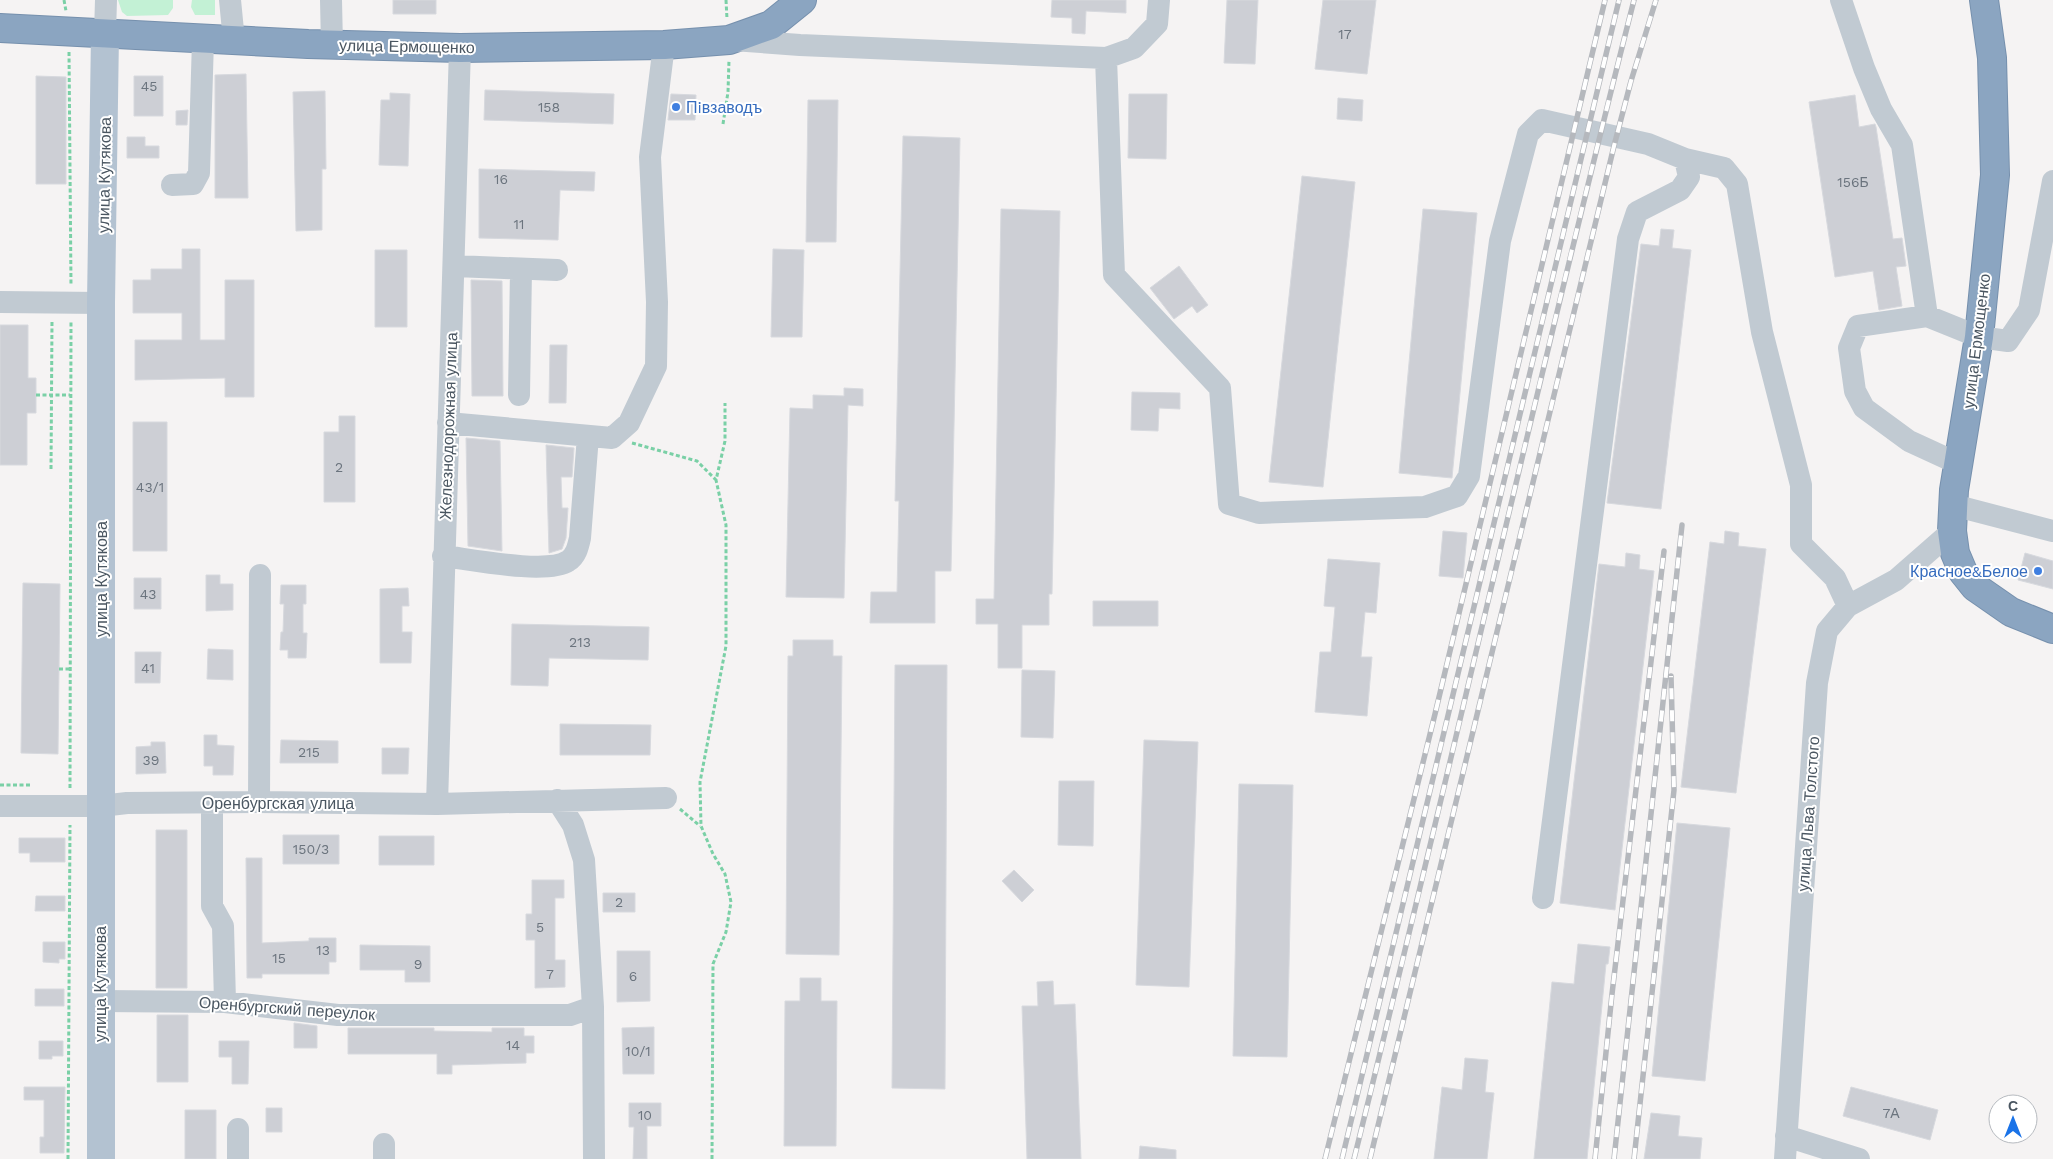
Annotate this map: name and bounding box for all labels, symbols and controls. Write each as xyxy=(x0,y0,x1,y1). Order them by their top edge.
house number: 17 xyxy=(1338,26,1352,42)
street label: улица Ермощенко xyxy=(339,36,475,57)
house number: 45 xyxy=(141,78,157,94)
place label: Пiвзаводъ xyxy=(686,98,762,117)
house number: 158 xyxy=(538,99,560,115)
marker: Пiвзаводъ xyxy=(670,101,682,113)
street label: улица Кутякова xyxy=(94,117,115,233)
house number: 16 xyxy=(494,171,508,187)
house number: 156Б xyxy=(1837,174,1869,190)
house number: 11 xyxy=(514,216,524,232)
street label: улица Ермощенко xyxy=(1959,272,1994,410)
street label: Железнодорожная улица xyxy=(436,332,461,520)
house number: 2 xyxy=(335,459,343,475)
house number: 43/1 xyxy=(136,479,164,495)
street label: улица Кутякова xyxy=(92,521,111,637)
place label: Красное&Белое xyxy=(1910,562,2028,581)
marker: Красное&Белое xyxy=(2032,565,2044,577)
house number: 43 xyxy=(140,586,156,602)
house number: 213 xyxy=(569,634,591,650)
house number: 41 xyxy=(141,660,155,676)
street label: улица Льва Толстого xyxy=(1794,736,1823,892)
house number: 215 xyxy=(298,744,320,760)
house number: 39 xyxy=(143,752,159,768)
street label: Оренбургская улица xyxy=(202,794,354,813)
house number: 150/3 xyxy=(293,841,329,857)
house number: 2 xyxy=(615,894,623,910)
house number: 5 xyxy=(536,919,544,935)
street label: улица Кутякова xyxy=(91,926,110,1042)
house number: 13 xyxy=(316,942,330,958)
house number: 15 xyxy=(272,950,286,966)
house number: 9 xyxy=(414,956,422,972)
house number: 7 xyxy=(546,966,554,982)
house number: 6 xyxy=(629,968,637,984)
street label: Оренбургский переулок xyxy=(198,993,377,1024)
house number: 14 xyxy=(506,1037,520,1053)
house number: 10/1 xyxy=(625,1043,651,1059)
north arrow xyxy=(1988,1094,2038,1144)
text: С xyxy=(2008,1098,2018,1114)
house number: 7А xyxy=(1882,1105,1900,1121)
house number: 10 xyxy=(638,1107,652,1123)

